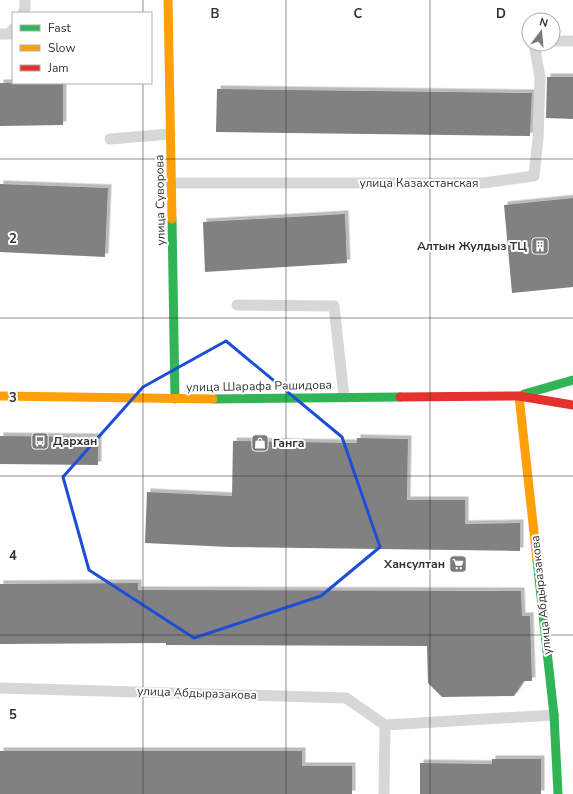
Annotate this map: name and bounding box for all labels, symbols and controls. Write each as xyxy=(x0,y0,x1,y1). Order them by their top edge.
text: B xyxy=(211,5,220,23)
text: C xyxy=(354,5,363,23)
text: D xyxy=(496,5,506,23)
legend xyxy=(12,12,152,84)
north arrow xyxy=(521,12,561,52)
text: N xyxy=(538,15,550,31)
text: Fast xyxy=(48,20,71,36)
text: Slow xyxy=(48,40,76,56)
text: Jam xyxy=(47,60,69,76)
street label: улица Суворова xyxy=(151,154,169,246)
street label: улица Казахстанская xyxy=(360,175,478,191)
text: 2 xyxy=(9,230,17,248)
building icon: Алтын Жулдыз ТЦ xyxy=(530,236,550,256)
place label: Алтын Жулдыз ТЦ xyxy=(417,238,527,254)
street label: улица Шарафа Рашидова xyxy=(186,377,332,395)
text: 3 xyxy=(9,389,17,407)
bus stop icon: Дархан xyxy=(30,431,50,451)
place label: Дархан xyxy=(53,433,97,449)
shop icon: Ганга xyxy=(250,433,270,453)
place label: Ганга xyxy=(273,435,305,451)
street label: улица Абдыразакова xyxy=(527,535,555,655)
text: 4 xyxy=(9,547,17,565)
supermarket icon: Хансултан xyxy=(448,554,468,574)
place label: Хансултан xyxy=(383,556,445,572)
street label: улица Абдыразакова xyxy=(137,683,257,703)
text: 5 xyxy=(9,706,17,724)

